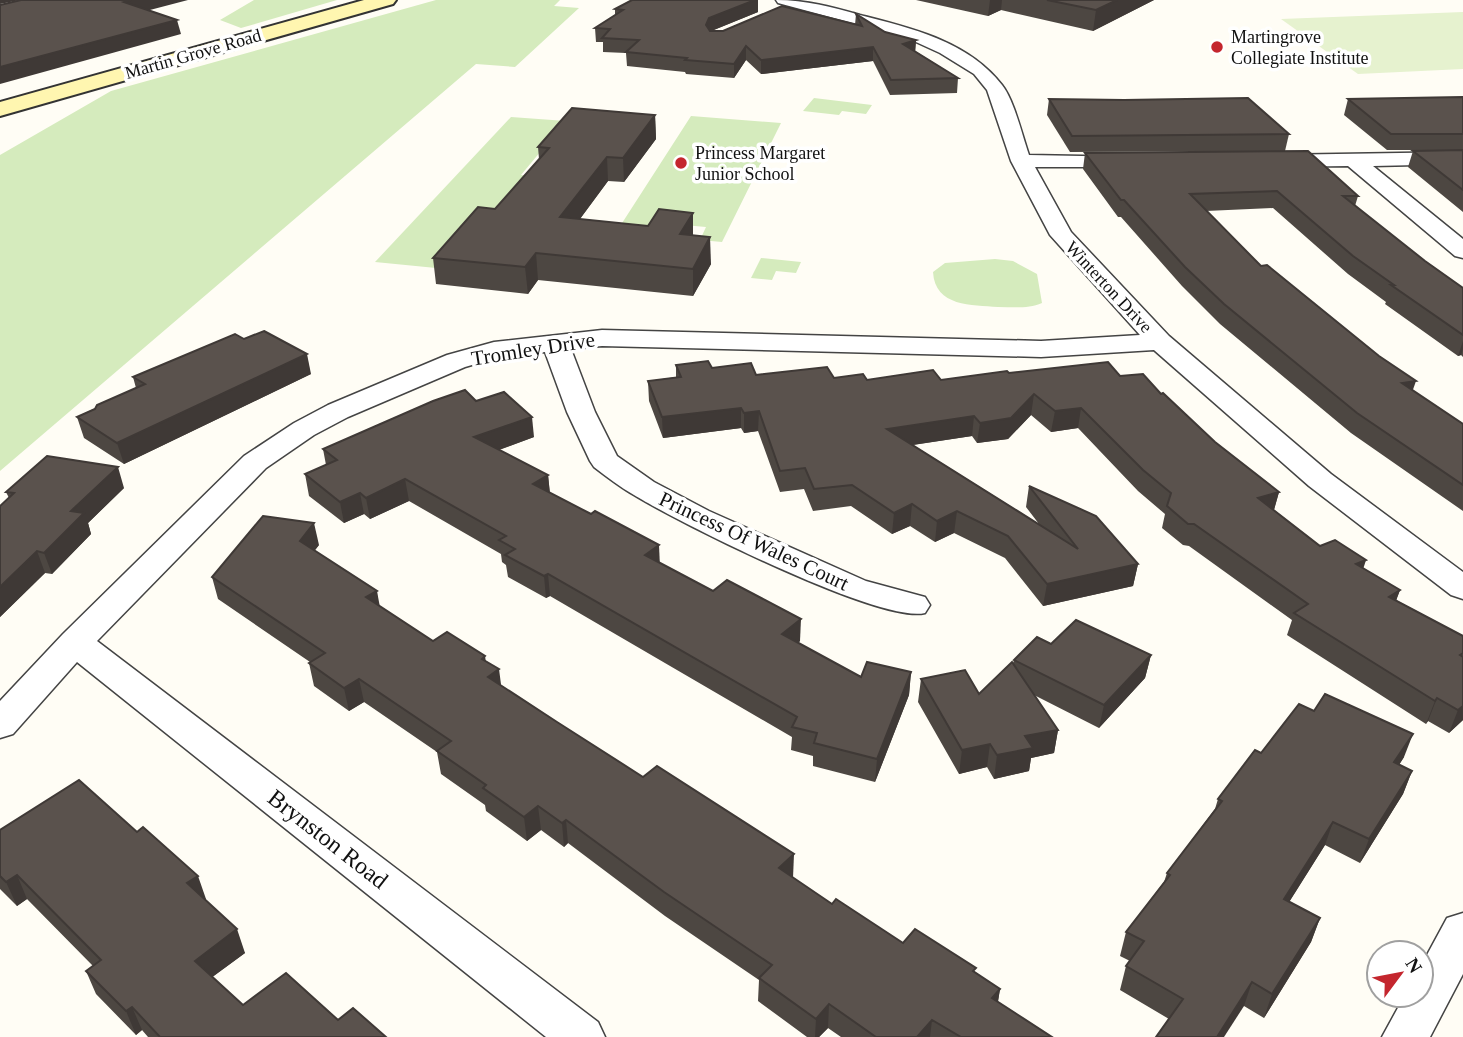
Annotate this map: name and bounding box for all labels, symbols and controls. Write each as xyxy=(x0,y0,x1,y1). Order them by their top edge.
street label: Martin Grove Road xyxy=(122,25,264,83)
place label: Martingrove Collegiate Institute xyxy=(1231,27,1368,68)
marker: Martingrove Collegiate Institute xyxy=(1209,39,1225,55)
place label: Princess Margaret Junior School xyxy=(695,143,825,184)
marker: Princess Margaret Junior School xyxy=(673,155,689,171)
street label: Winterton Drive xyxy=(1062,237,1156,337)
street label: Tromley Drive xyxy=(470,327,596,371)
street label: Princess Of Wales Court xyxy=(656,487,853,596)
street label: Brynston Road xyxy=(263,784,393,894)
north arrow xyxy=(1365,939,1435,1009)
text: N xyxy=(1401,954,1427,977)

